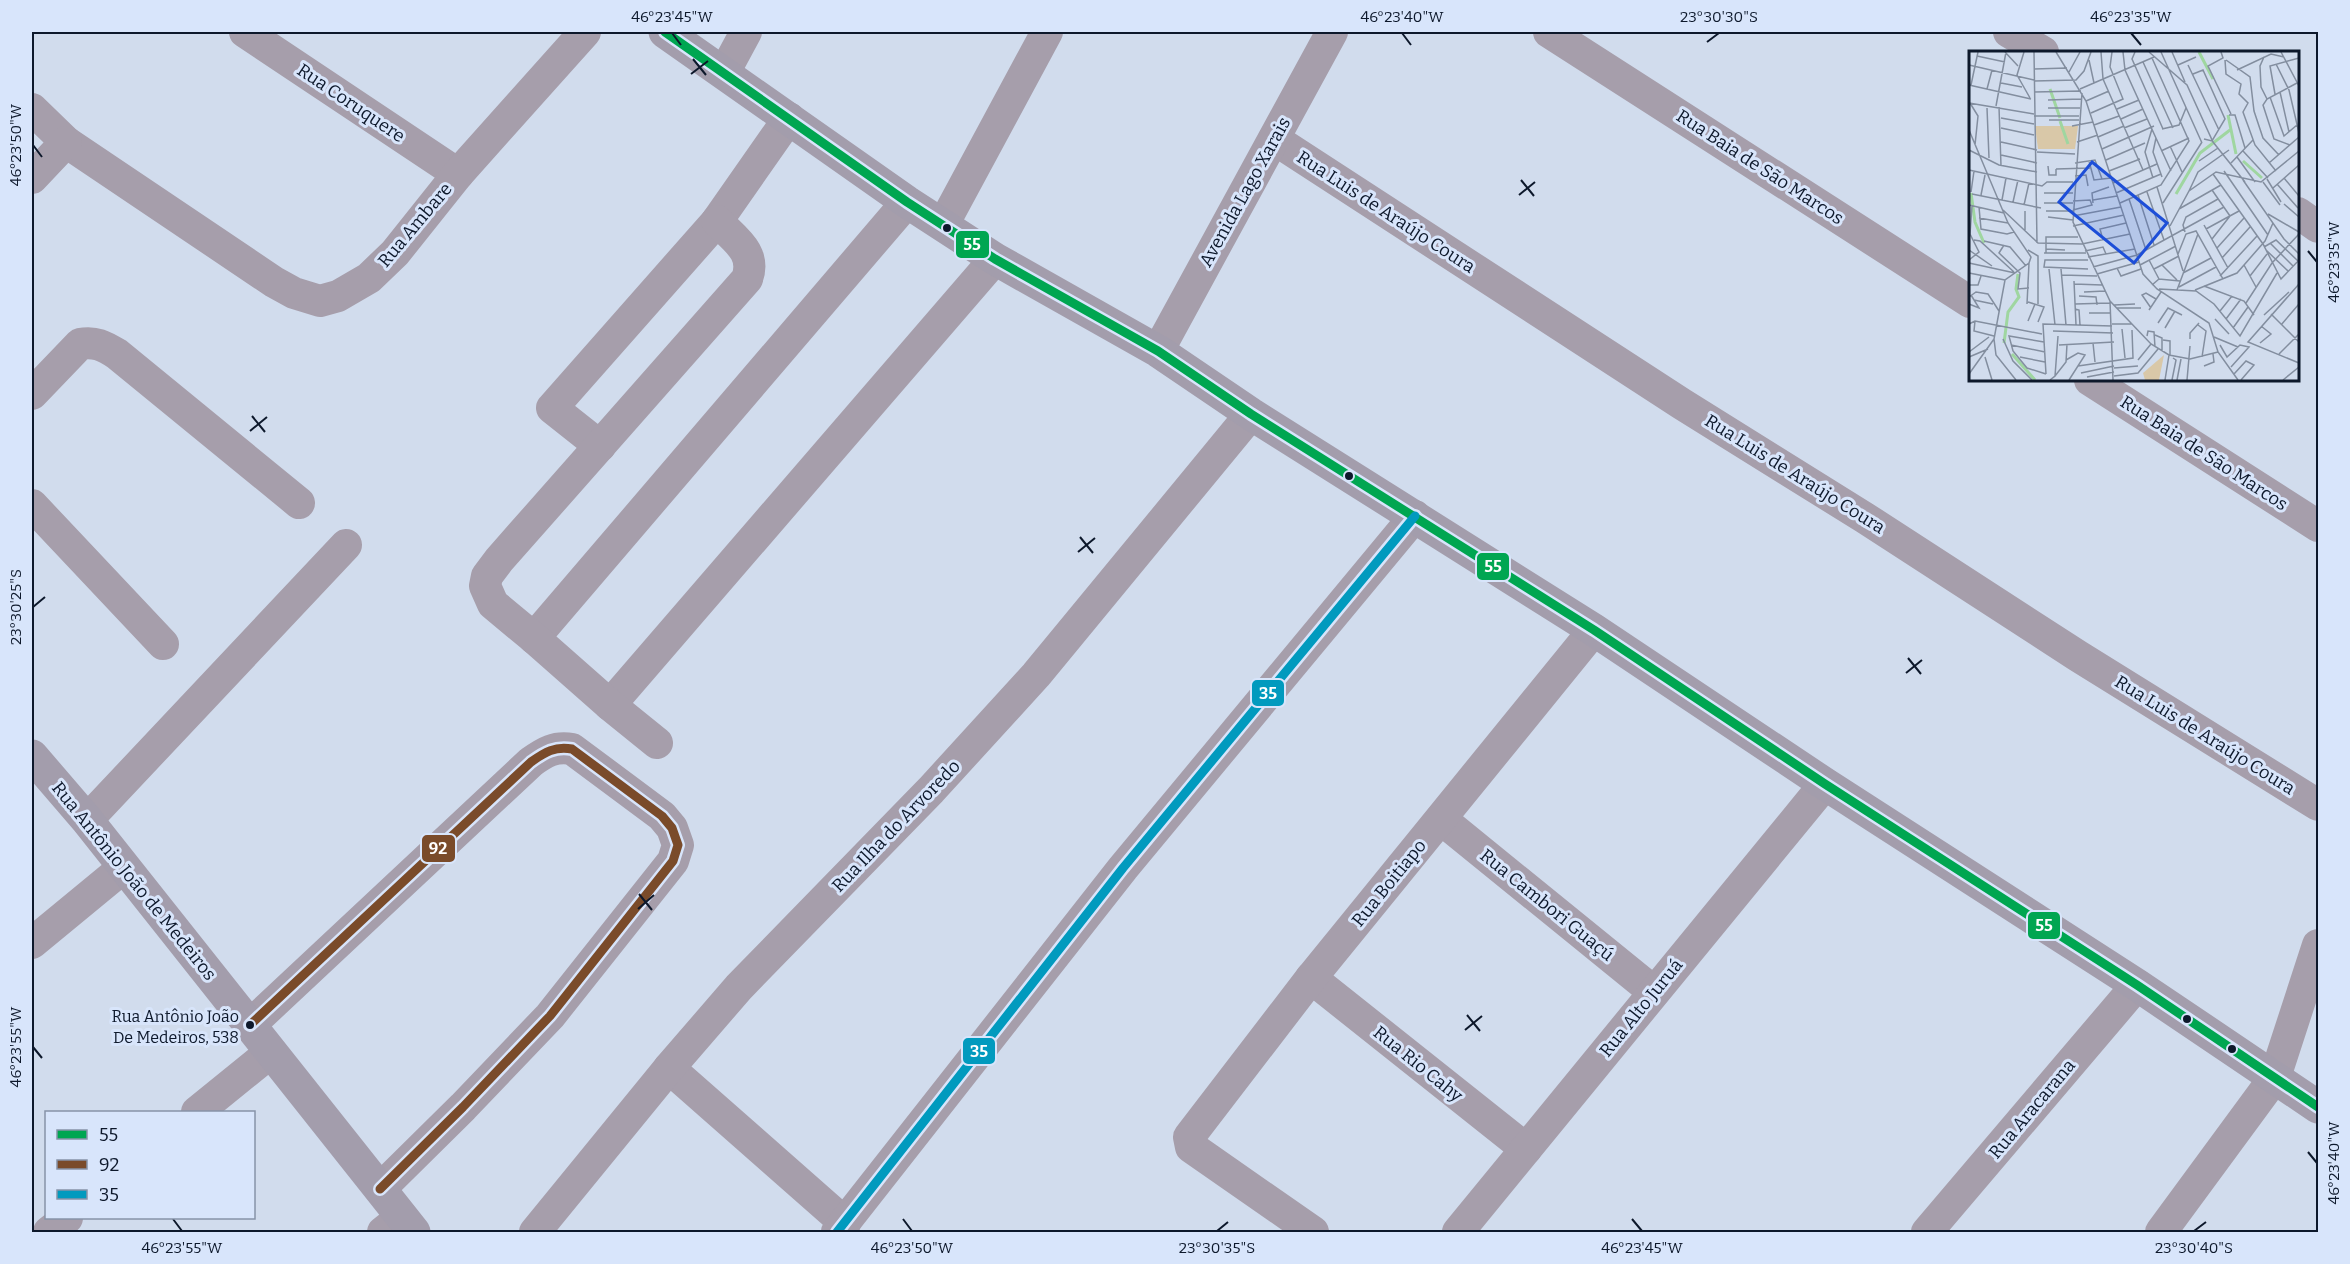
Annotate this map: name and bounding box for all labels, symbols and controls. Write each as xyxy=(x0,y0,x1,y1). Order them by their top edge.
text: 46°23'45"W xyxy=(631,8,713,26)
text: 46°23'40"W xyxy=(1360,8,1444,26)
text: 23°30'30"S xyxy=(1680,8,1758,26)
text: 46°23'35"W xyxy=(2090,8,2172,26)
inset map xyxy=(1969,51,2299,381)
street label: Rua Coruquere xyxy=(293,59,409,147)
text: 46°23'50"W xyxy=(7,103,25,186)
street label: Rua Baia de São Marcos xyxy=(1672,105,1848,229)
street label: Avenida Lago Xarais xyxy=(1195,113,1295,271)
street label: Rua Luis de Araújo Coura xyxy=(1293,146,1479,278)
street label: Rua Ambare xyxy=(373,178,457,272)
text: 46°23'35"W xyxy=(2325,221,2343,303)
unlabelled marker xyxy=(941,222,953,234)
line badge: 55 xyxy=(955,230,990,259)
text: 55 xyxy=(963,235,981,254)
street label: Rua Baia de São Marcos xyxy=(2116,391,2292,515)
street label: Rua Luis de Araújo Coura xyxy=(1701,410,1889,539)
unlabelled marker xyxy=(1343,470,1355,482)
line badge: 55 xyxy=(1476,552,1510,581)
text: 55 xyxy=(1484,557,1502,576)
text: 23°30'25"S xyxy=(7,569,25,645)
street label: Rua Luis de Araújo Coura xyxy=(2111,671,2299,800)
line badge: 35 xyxy=(1251,679,1285,707)
text: 35 xyxy=(1259,684,1277,703)
street label: Rua Ilha do Arvoredo xyxy=(827,755,965,897)
street label: Rua Antônio João de Medeiros xyxy=(47,777,221,985)
line badge: 92 xyxy=(421,834,456,863)
street label: Rua Boitiapo xyxy=(1347,835,1431,931)
text: 92 xyxy=(429,839,447,858)
street label: Rua Cambori Guaçú xyxy=(1476,844,1618,966)
line badge: 55 xyxy=(2027,911,2061,940)
text: 55 xyxy=(2035,916,2053,935)
street label: Rua Alto Juruá xyxy=(1595,954,1687,1061)
text: 46°23'55"W xyxy=(7,1006,25,1087)
place label: Rua Antônio João De Medeiros, 538 xyxy=(111,1007,239,1047)
unlabelled marker xyxy=(2181,1013,2193,1025)
marker: Rua Antônio João De Medeiros, 538 xyxy=(244,1019,256,1031)
street label: Rua Rio Cahy xyxy=(1369,1021,1467,1107)
line badge: 35 xyxy=(962,1037,996,1065)
text: 35 xyxy=(970,1042,988,1061)
unlabelled marker xyxy=(2226,1043,2238,1055)
street label: Rua Aracarana xyxy=(1984,1055,2080,1163)
legend xyxy=(45,1111,255,1219)
text: 46°23'40"W xyxy=(2325,1121,2343,1205)
text: 55 xyxy=(99,1124,118,1146)
text: 92 xyxy=(99,1154,119,1176)
text: 35 xyxy=(99,1184,119,1206)
text: 46°23'55"W xyxy=(142,1239,223,1257)
text: 46°23'50"W xyxy=(871,1239,954,1257)
text: 23°30'35"S xyxy=(1179,1239,1255,1257)
text: 46°23'45"W xyxy=(1601,1239,1683,1257)
text: 23°30'40"S xyxy=(2155,1239,2233,1257)

